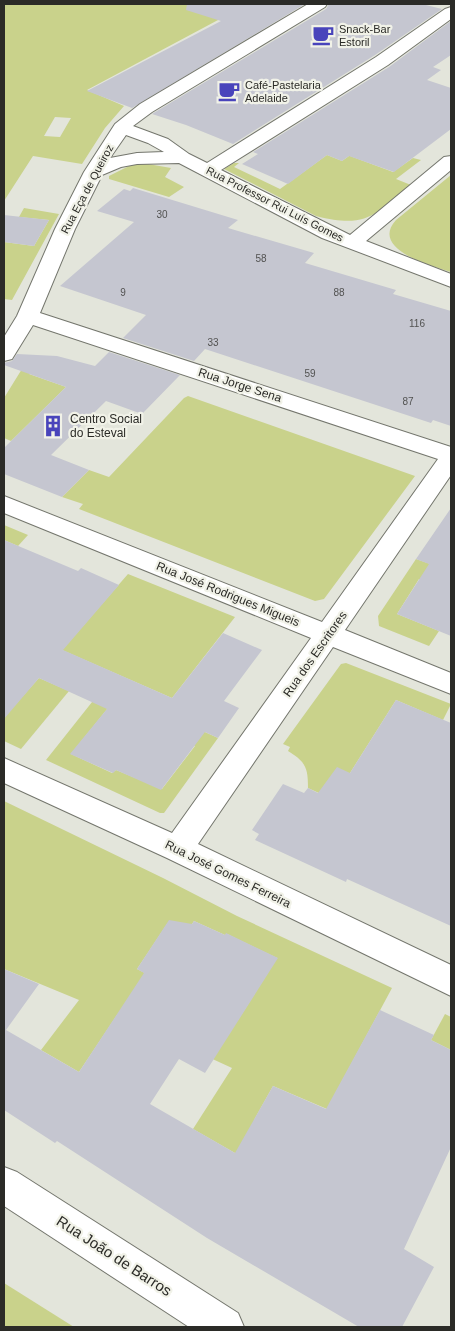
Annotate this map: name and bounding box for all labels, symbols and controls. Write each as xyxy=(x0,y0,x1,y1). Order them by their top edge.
cafe icon: Snack-Bar Estoril xyxy=(310,22,336,48)
place label: Snack-Bar Estoril xyxy=(339,23,391,48)
cafe icon: Café-Pastelaria Adelaide xyxy=(216,78,242,104)
place label: Café-Pastelaria Adelaide xyxy=(245,79,322,104)
street label: Rua Eça de Queiroz xyxy=(58,142,116,236)
street label: Rua Professor Rui Luís Gomes xyxy=(204,164,346,244)
house number: 30 xyxy=(156,209,168,220)
house number: 58 xyxy=(255,253,267,264)
house number: 9 xyxy=(120,287,126,298)
house number: 88 xyxy=(333,287,345,298)
house number: 116 xyxy=(409,318,425,329)
house number: 33 xyxy=(207,337,219,348)
street label: Rua Jorge Sena xyxy=(197,365,284,405)
house number: 59 xyxy=(304,368,316,379)
house number: 87 xyxy=(402,396,414,407)
place label: Centro Social do Esteval xyxy=(70,412,142,440)
building icon: Centro Social do Esteval xyxy=(40,413,66,439)
street label: Rua José Rodrigues Migueis xyxy=(154,559,302,629)
street label: Rua dos Escritores xyxy=(280,608,350,700)
street label: Rua José Gomes Ferreira xyxy=(163,837,293,911)
street label: Rua João de Barros xyxy=(54,1212,175,1299)

